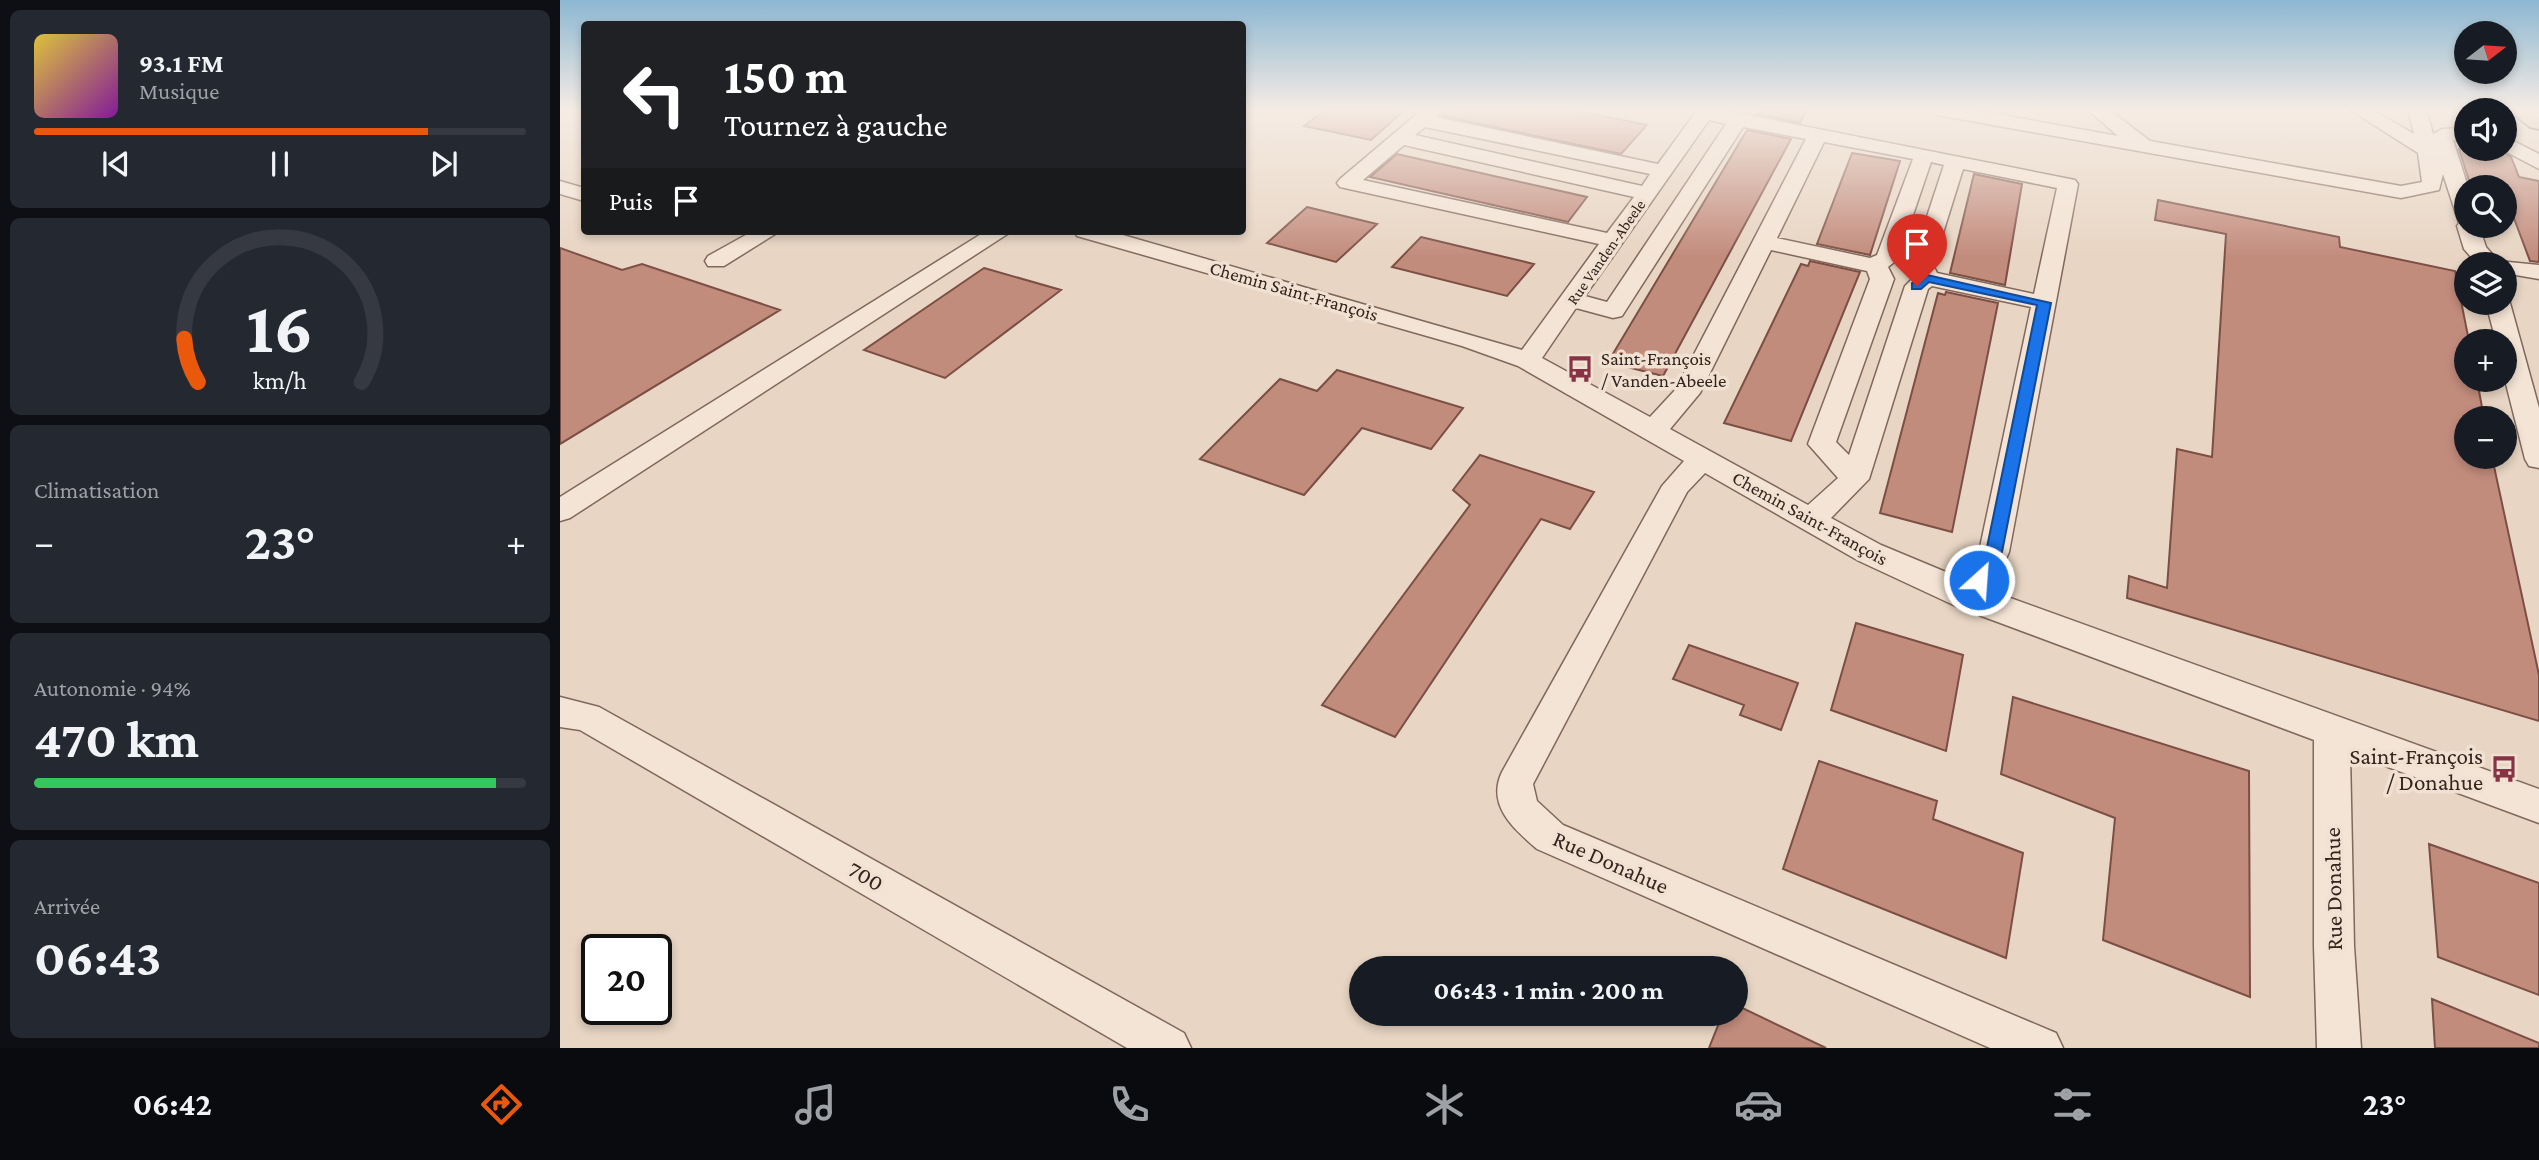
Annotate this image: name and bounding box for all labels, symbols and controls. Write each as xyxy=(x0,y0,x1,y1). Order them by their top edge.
north arrow xyxy=(2454,21,2516,84)
map controls xyxy=(2454,21,2517,469)
text: 93.1 FM xyxy=(139,49,224,78)
icon: left xyxy=(609,49,700,140)
text: 150 m xyxy=(724,49,847,104)
text: Musique xyxy=(139,78,219,104)
button: sound xyxy=(2454,98,2517,161)
text: Tournez à gauche xyxy=(724,107,947,143)
icon: previous xyxy=(97,145,135,183)
icon: pause xyxy=(261,145,299,183)
icon: next xyxy=(425,145,463,183)
button: search xyxy=(2454,175,2517,238)
icon: arrive xyxy=(667,182,705,220)
text: Puis xyxy=(609,187,653,216)
street label: Rue Vanden-Abeele xyxy=(1563,196,1649,308)
pin xyxy=(1887,214,1947,286)
icon: arrive xyxy=(1898,225,1936,263)
button: layers xyxy=(2454,252,2517,315)
street label: Chemin Saint-François xyxy=(1207,257,1381,325)
text: 16 xyxy=(247,288,313,369)
button: + xyxy=(2454,329,2517,392)
place label: Saint-François / Vanden-Abeele xyxy=(1601,348,1726,391)
bus stop icon: Saint-François / Vanden-Abeele xyxy=(1565,354,1595,384)
text: km/h xyxy=(253,367,307,394)
button: − xyxy=(2454,406,2517,469)
street label: Chemin Saint-François xyxy=(1729,467,1891,569)
text: Climatisation xyxy=(34,477,159,503)
text: 23° xyxy=(244,512,316,570)
text: − xyxy=(34,521,54,563)
text: + xyxy=(506,521,526,563)
position arrow xyxy=(1942,543,2016,617)
text: Autonomie · 94% xyxy=(34,675,191,701)
text: 470 km xyxy=(34,710,199,768)
place label: Saint-François / Donahue xyxy=(2350,743,2483,795)
bus stop icon: Saint-François / Donahue xyxy=(2489,754,2519,784)
street label: Rue Donahue xyxy=(1549,825,1673,899)
street label: Rue Donahue xyxy=(2319,827,2347,951)
street label: 700 xyxy=(844,856,888,896)
text: Arrivée xyxy=(34,893,100,919)
text: 06:43 xyxy=(34,928,161,986)
speed limit sign: 20 xyxy=(581,934,672,1025)
text: 06:43 · 1 min · 200 m xyxy=(1434,976,1663,1005)
icon: directions xyxy=(477,1080,526,1129)
icon: music xyxy=(791,1080,840,1129)
icon: phone xyxy=(1105,1080,1154,1129)
icon: climate xyxy=(1420,1080,1469,1129)
icon: car xyxy=(1734,1080,1783,1129)
icon: filters xyxy=(2048,1080,2097,1129)
text: 06:42 xyxy=(133,1086,212,1122)
text: 23° xyxy=(2363,1086,2406,1122)

